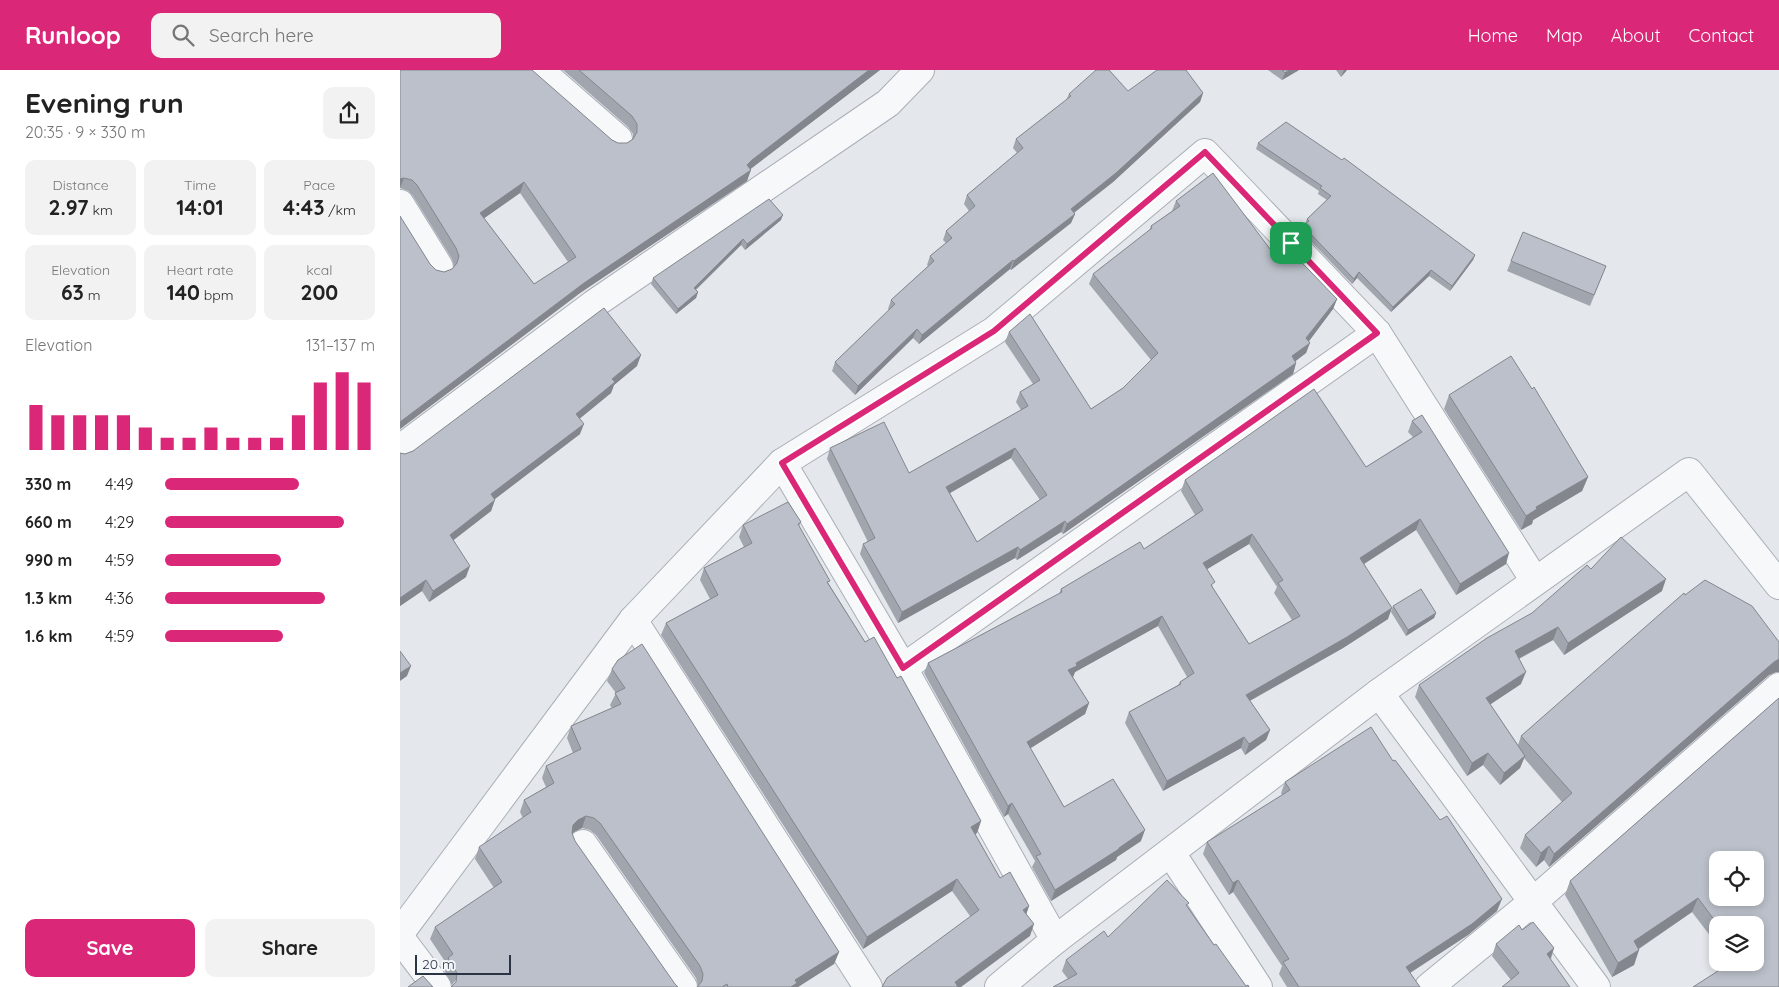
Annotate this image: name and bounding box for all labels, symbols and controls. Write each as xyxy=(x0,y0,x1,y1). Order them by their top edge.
search box xyxy=(151,13,501,58)
text: Runloop xyxy=(25,20,121,50)
icon: search xyxy=(169,21,197,49)
text: Search here xyxy=(209,23,314,47)
text: Home xyxy=(1468,24,1518,47)
text: Map xyxy=(1546,24,1583,47)
text: About xyxy=(1611,24,1661,47)
text: Contact xyxy=(1689,24,1754,47)
text: Evening run xyxy=(25,85,184,120)
button: share xyxy=(323,87,375,139)
text: 20:35 · 9 × 330 m xyxy=(25,122,146,142)
text: Distance xyxy=(53,176,109,194)
text: Time xyxy=(184,176,216,194)
text: Pace xyxy=(303,176,335,194)
text: 2.97 xyxy=(49,194,89,220)
text: 14:01 xyxy=(176,194,224,220)
text: 4:43 xyxy=(283,194,324,220)
text: km xyxy=(89,201,113,219)
text: /km xyxy=(324,201,356,219)
pin xyxy=(1270,222,1312,264)
icon: arrive xyxy=(1277,229,1305,257)
text: Elevation xyxy=(51,261,110,279)
text: Heart rate xyxy=(167,261,233,279)
text: kcal xyxy=(306,261,332,279)
text: 63 xyxy=(61,279,84,305)
text: 140 xyxy=(167,279,200,305)
text: 200 xyxy=(300,279,338,305)
text: m xyxy=(84,286,100,304)
text: bpm xyxy=(200,286,233,304)
text: Elevation xyxy=(25,335,92,355)
text: 131–137 m xyxy=(306,335,375,355)
text: 330 m xyxy=(25,474,71,494)
text: 4:49 xyxy=(105,474,133,494)
text: 660 m xyxy=(25,512,72,532)
text: 4:29 xyxy=(105,512,134,532)
text: 990 m xyxy=(25,550,72,570)
text: 4:59 xyxy=(105,550,134,570)
text: 1.3 km xyxy=(25,588,72,608)
text: 4:36 xyxy=(105,588,133,608)
text: 1.6 km xyxy=(25,626,72,646)
text: 4:59 xyxy=(105,626,134,646)
map controls xyxy=(1709,851,1764,971)
button: locate xyxy=(1709,851,1764,906)
button: layers xyxy=(1709,916,1764,971)
button: Save xyxy=(25,919,195,977)
button: Share xyxy=(205,919,375,977)
scale bar xyxy=(415,952,511,975)
text: 20 m xyxy=(422,955,455,973)

